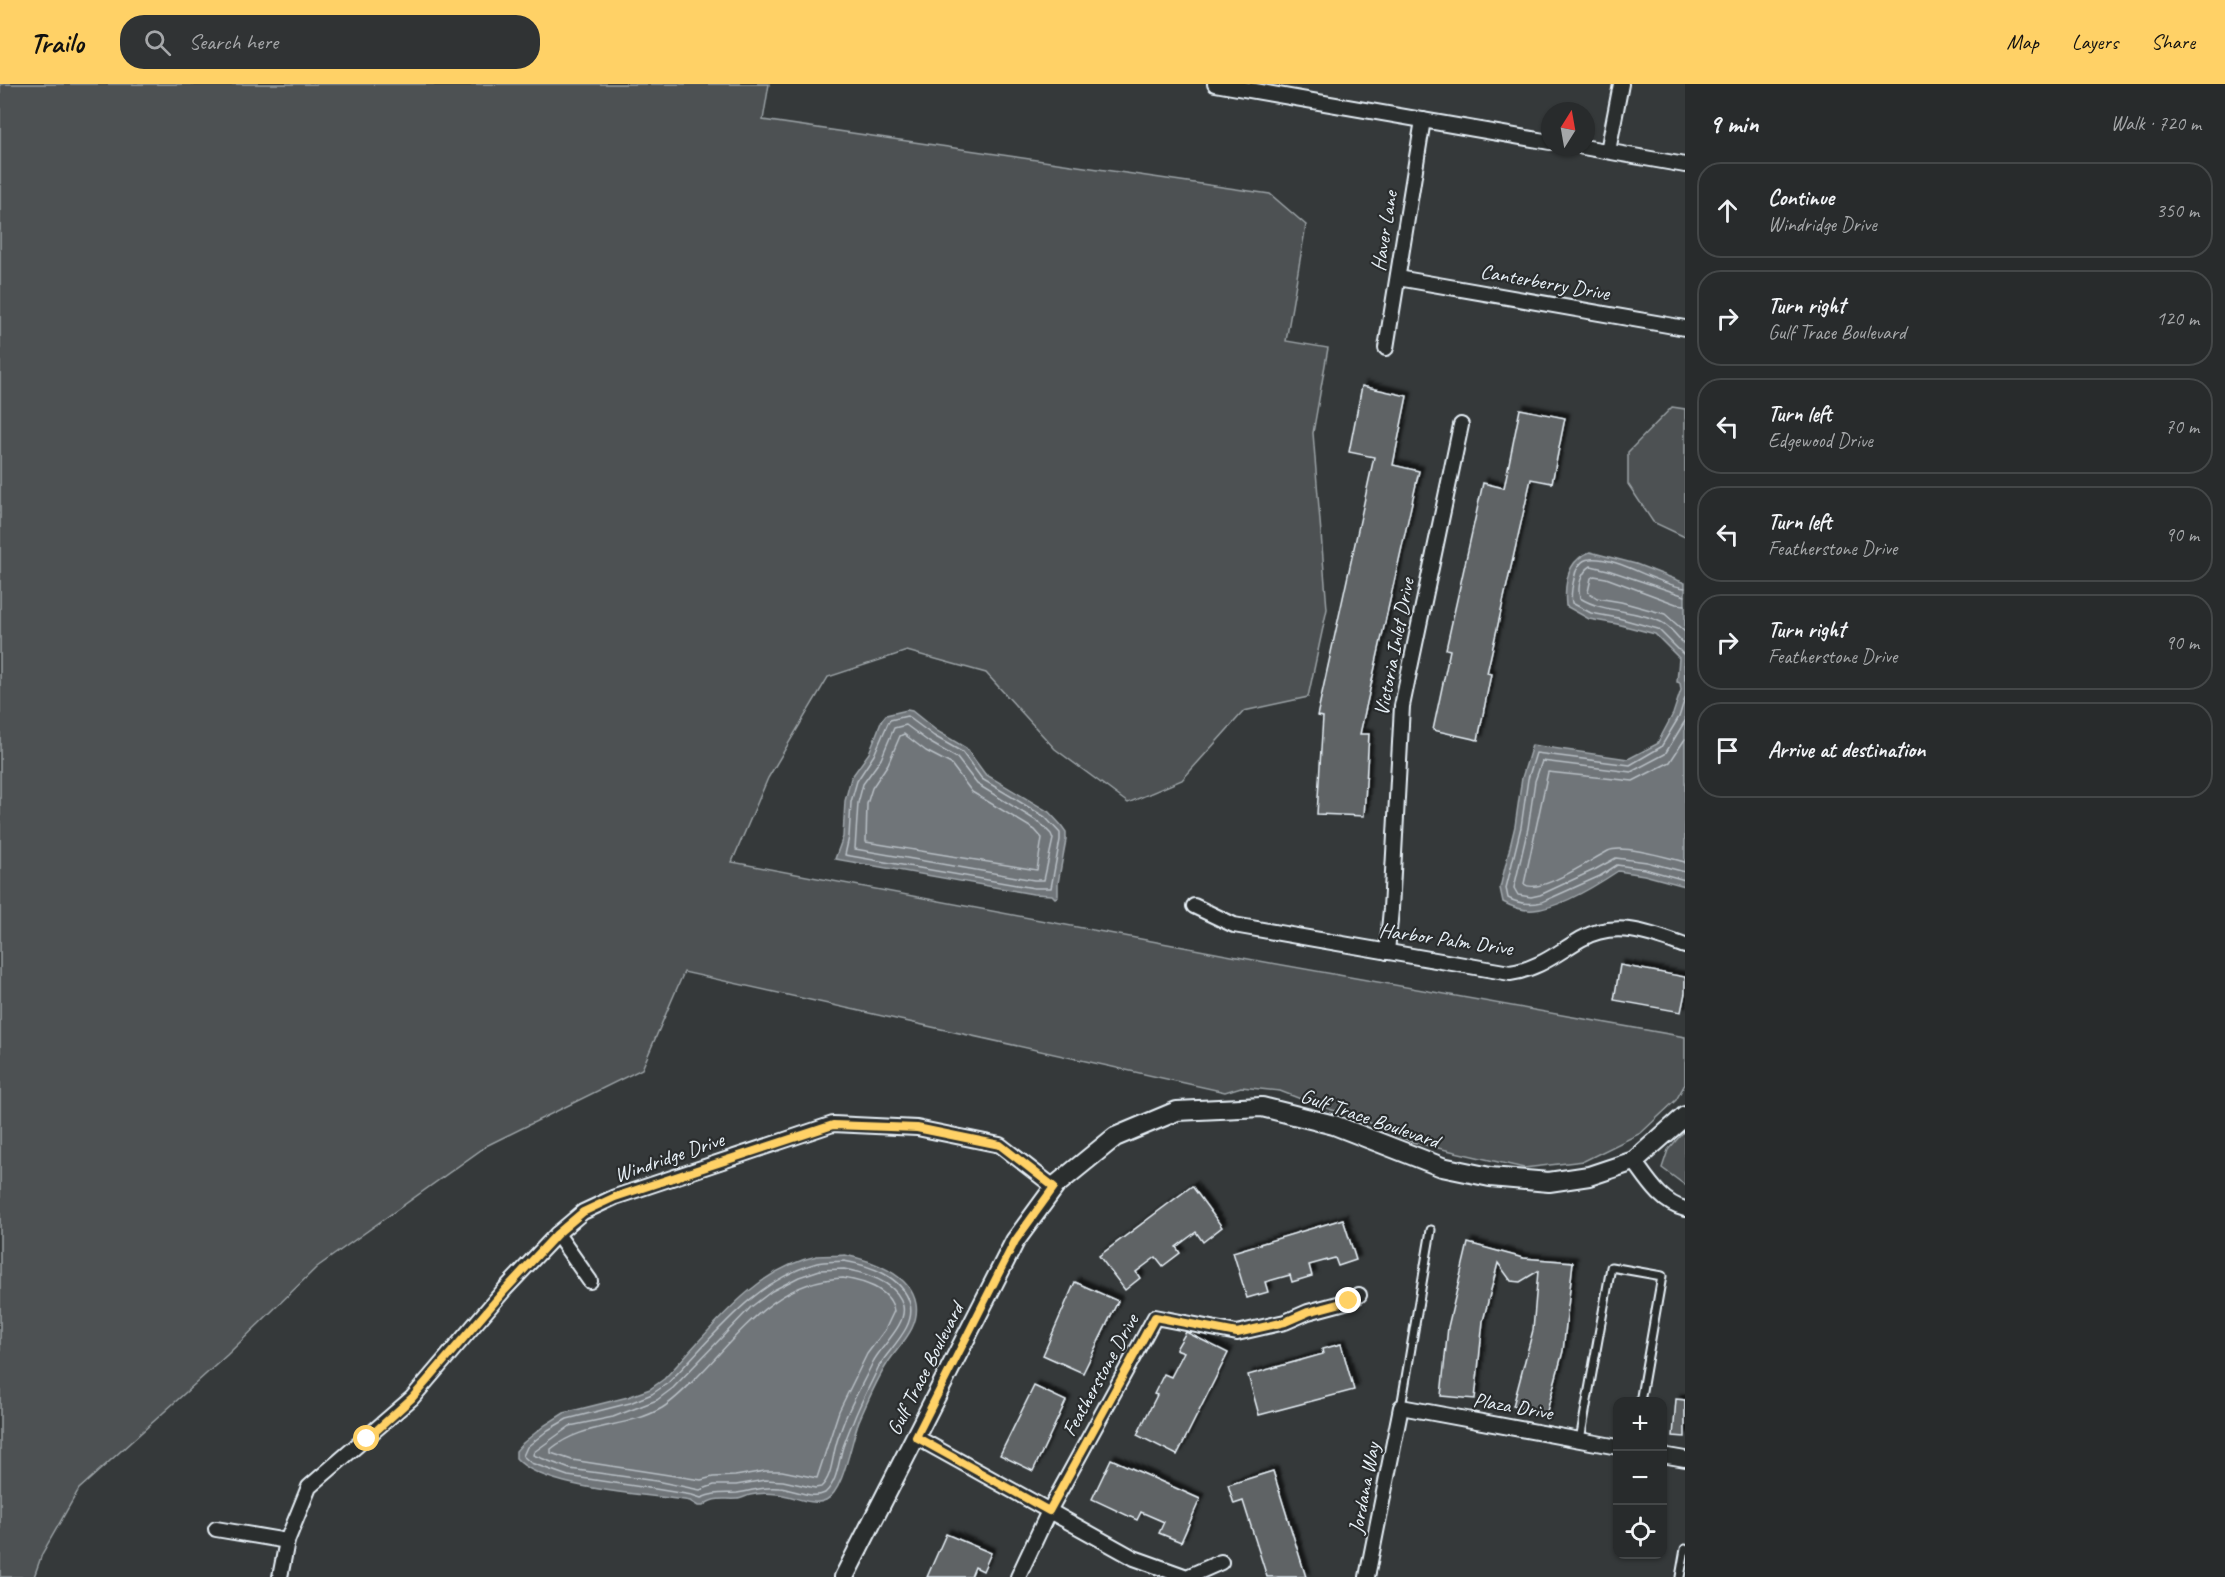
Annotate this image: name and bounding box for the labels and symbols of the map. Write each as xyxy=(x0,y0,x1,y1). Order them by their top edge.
north arrow xyxy=(1541,102,1595,156)
street label: Haver Lane xyxy=(1365,187,1404,273)
street label: Canterberry Drive xyxy=(1478,258,1613,306)
street label: Victoria Inlet Drive xyxy=(1368,574,1420,718)
street label: Harbor Palm Drive xyxy=(1378,917,1515,961)
street label: Gulf Trace Boulevard xyxy=(1297,1082,1446,1155)
street label: Windridge Drive xyxy=(611,1126,728,1188)
route end xyxy=(1335,1287,1361,1313)
street label: Gulf Trace Boulevard xyxy=(881,1295,971,1439)
street label: Featherstone Drive xyxy=(1056,1307,1145,1441)
street label: Plaza Drive xyxy=(1471,1386,1557,1426)
route start xyxy=(353,1425,379,1451)
street label: Jordana Way xyxy=(1342,1439,1386,1537)

